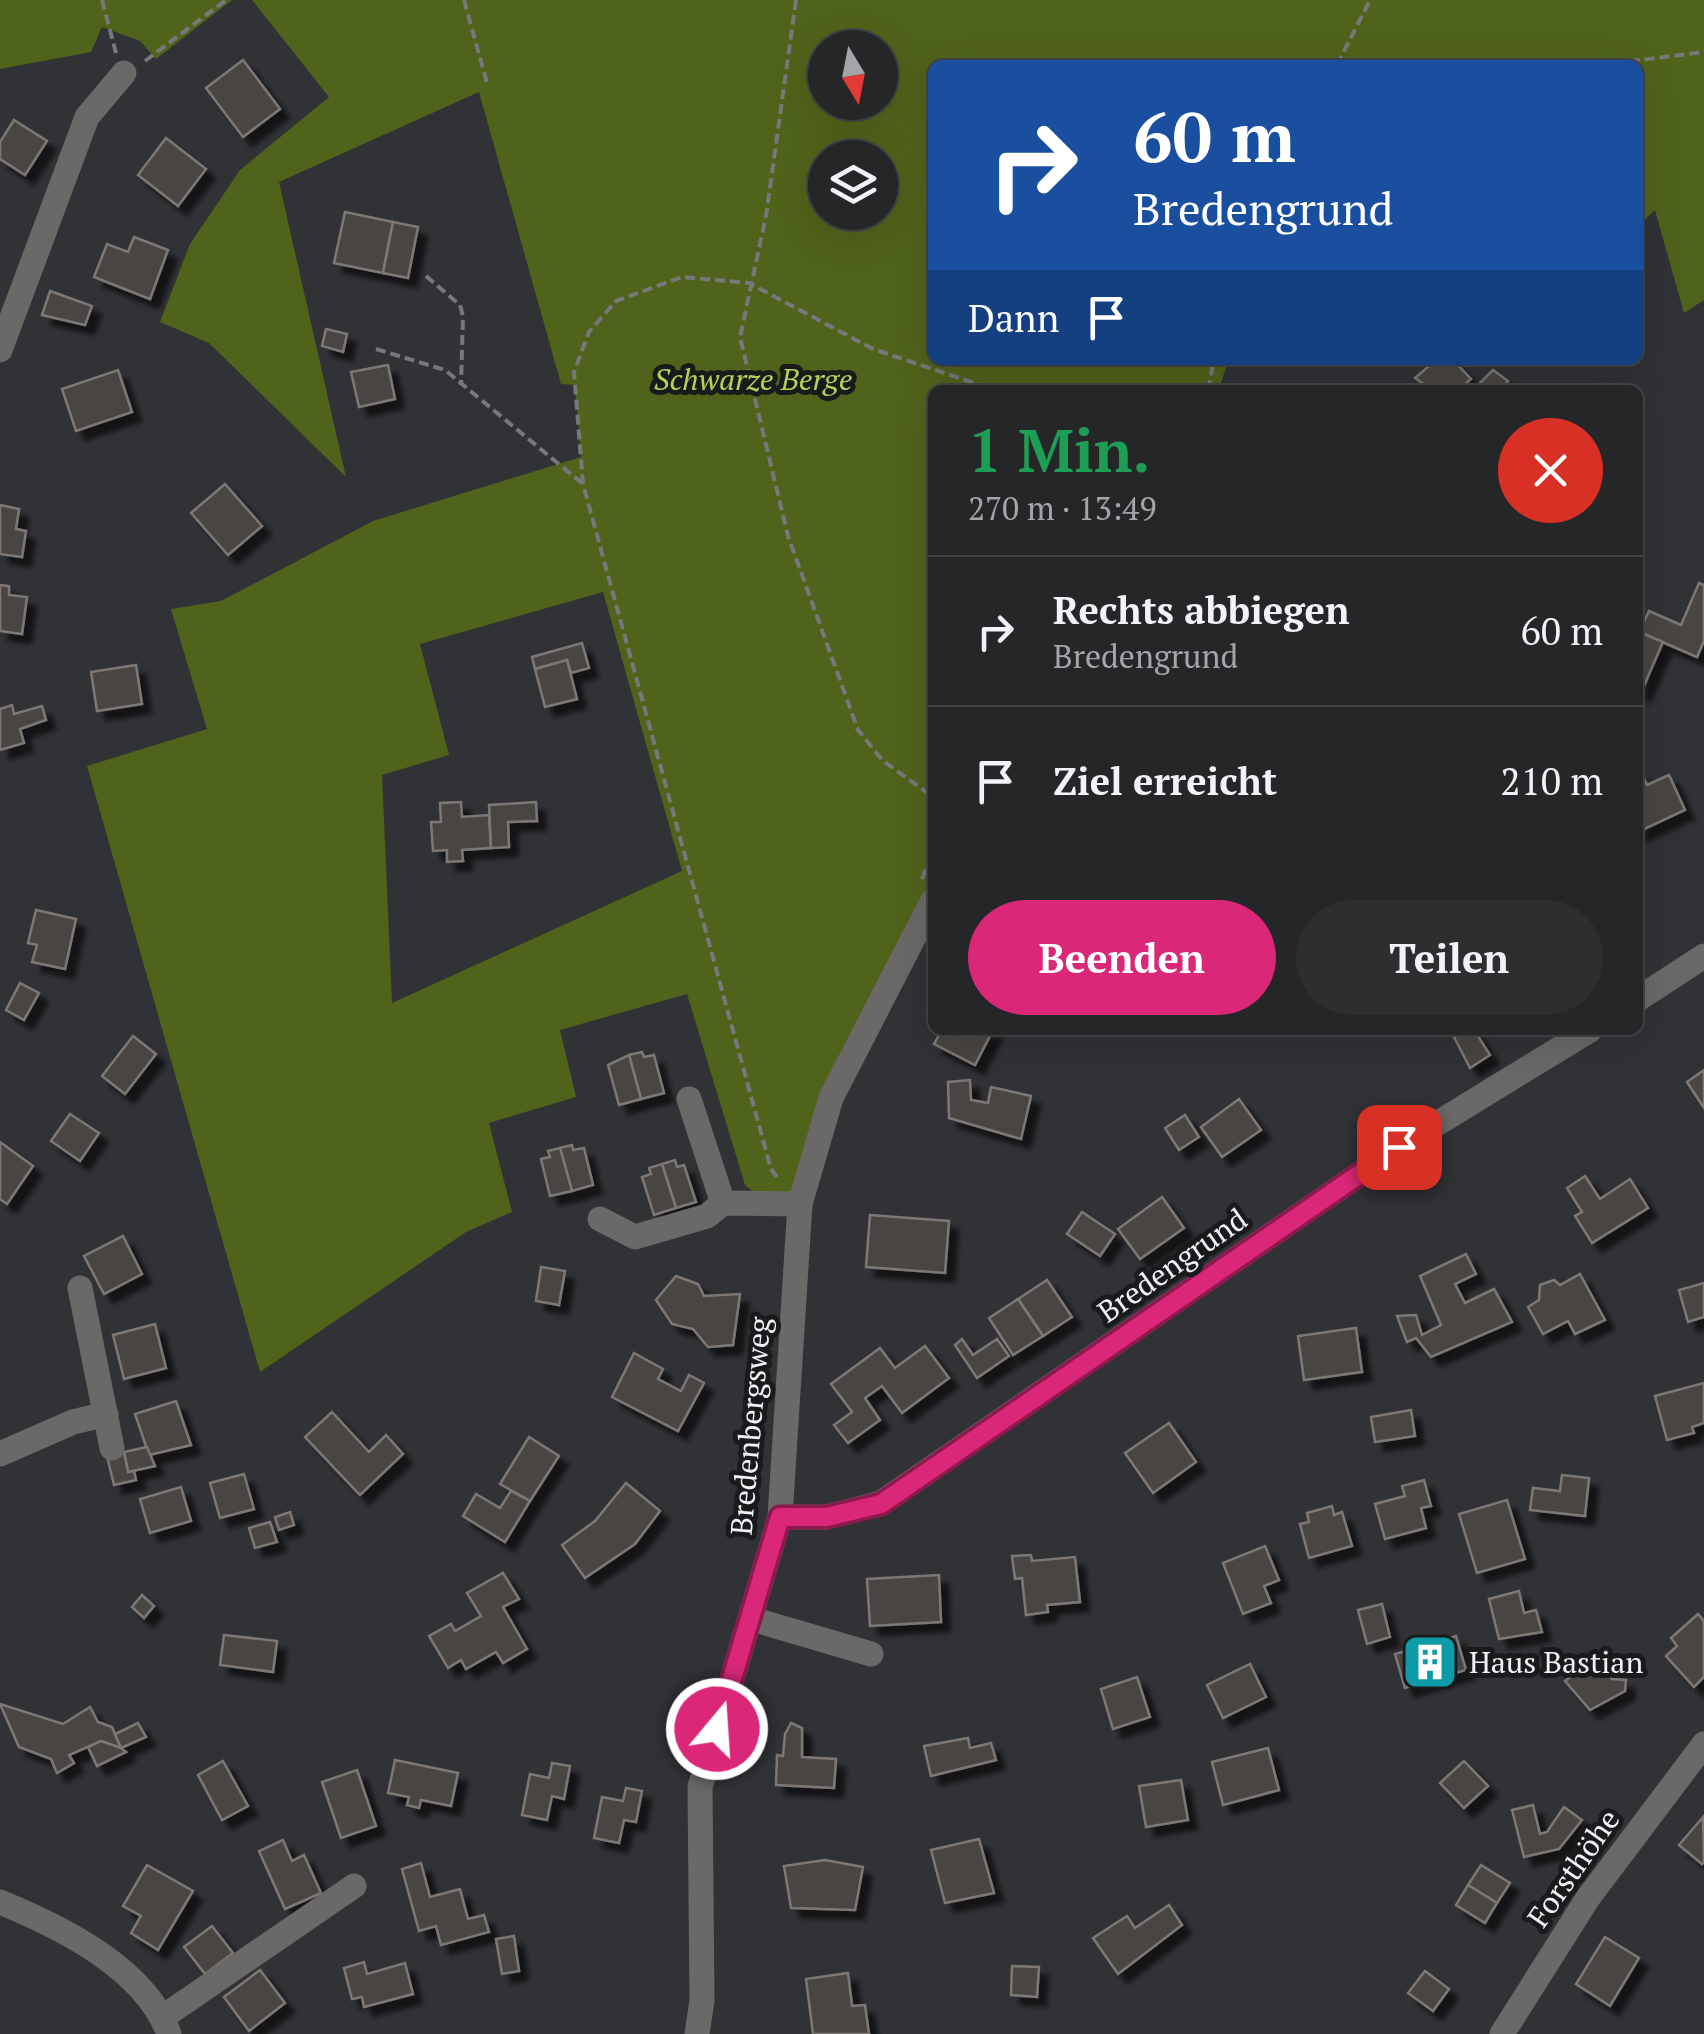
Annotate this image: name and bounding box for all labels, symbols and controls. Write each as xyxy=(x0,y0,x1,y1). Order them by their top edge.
north arrow xyxy=(808,30,898,120)
map controls xyxy=(808,30,898,230)
text: 60 m xyxy=(1133,89,1296,182)
icon: right xyxy=(968,100,1098,230)
button: layers xyxy=(808,140,898,230)
text: Bredengrund xyxy=(1133,178,1393,238)
icon: arrive xyxy=(1079,290,1134,345)
text: Dann xyxy=(968,293,1059,343)
park label: Schwarze Berge xyxy=(654,359,853,399)
text: 1 Min. xyxy=(968,410,1150,489)
button: close xyxy=(1498,418,1603,523)
text: 270 m · 13:49 xyxy=(968,487,1156,529)
text: Rechts abbiegen xyxy=(1053,585,1349,635)
icon: right xyxy=(968,604,1023,659)
text: 60 m xyxy=(1520,606,1603,656)
text: Bredengrund xyxy=(1053,635,1238,677)
icon: arrive xyxy=(968,754,1023,809)
text: Ziel erreicht xyxy=(1053,756,1277,806)
text: 210 m xyxy=(1500,756,1603,806)
button: Beenden xyxy=(968,900,1276,1015)
button: Teilen xyxy=(1296,900,1603,1015)
pin xyxy=(1357,1105,1442,1190)
icon: arrive xyxy=(1372,1120,1427,1175)
street label: Bredengrund xyxy=(1089,1199,1255,1331)
street label: Bredenbergsweg xyxy=(721,1314,780,1537)
building icon: Haus Bastian xyxy=(1400,1632,1460,1692)
place label: Haus Bastian xyxy=(1469,1642,1643,1682)
position arrow xyxy=(665,1677,769,1781)
street label: Forsthöhe xyxy=(1518,1801,1628,1935)

